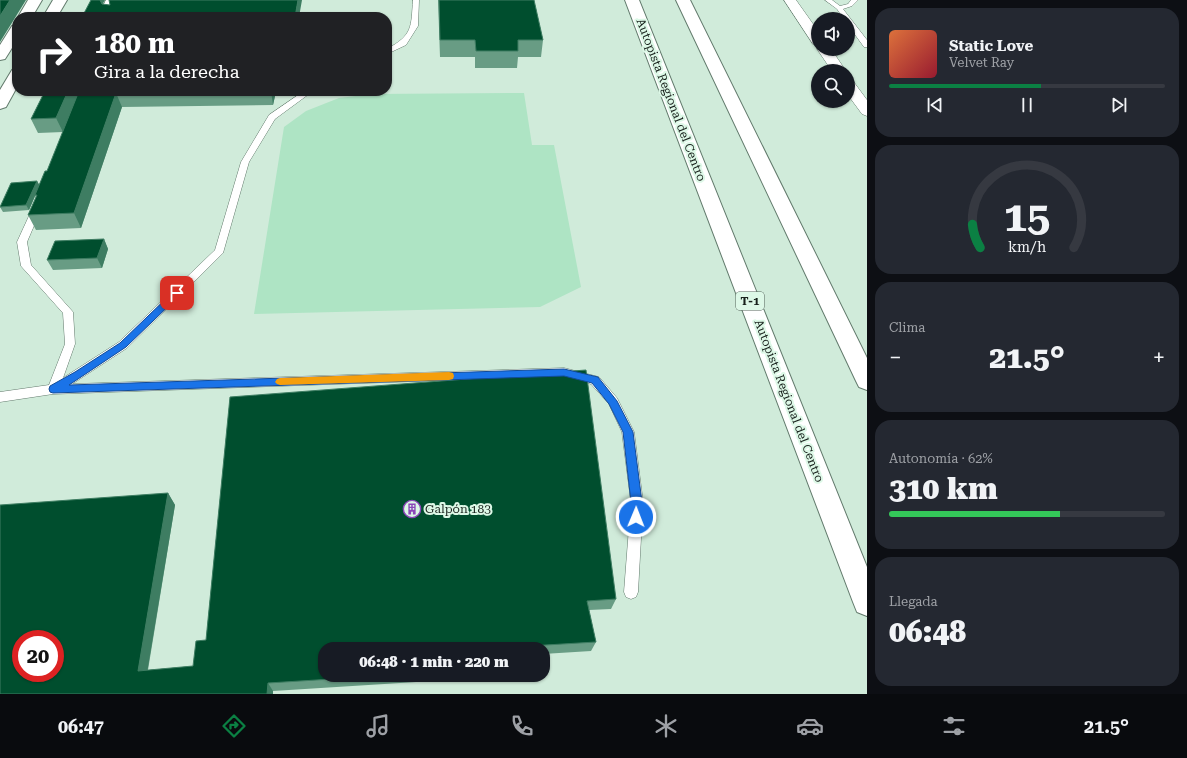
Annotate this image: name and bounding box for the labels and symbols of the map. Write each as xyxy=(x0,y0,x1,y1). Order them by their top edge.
street label: Autopista Regional del Centro xyxy=(633,17,709,183)
pin xyxy=(160,276,194,310)
road number: T-1 xyxy=(736,292,764,310)
street label: Autopista Regional del Centro xyxy=(751,318,827,484)
position arrow xyxy=(615,496,657,538)
building icon: Galpón 183 xyxy=(402,499,422,519)
place label: Galpón 183 xyxy=(425,502,491,516)
speed limit sign: 20 xyxy=(12,630,64,682)

